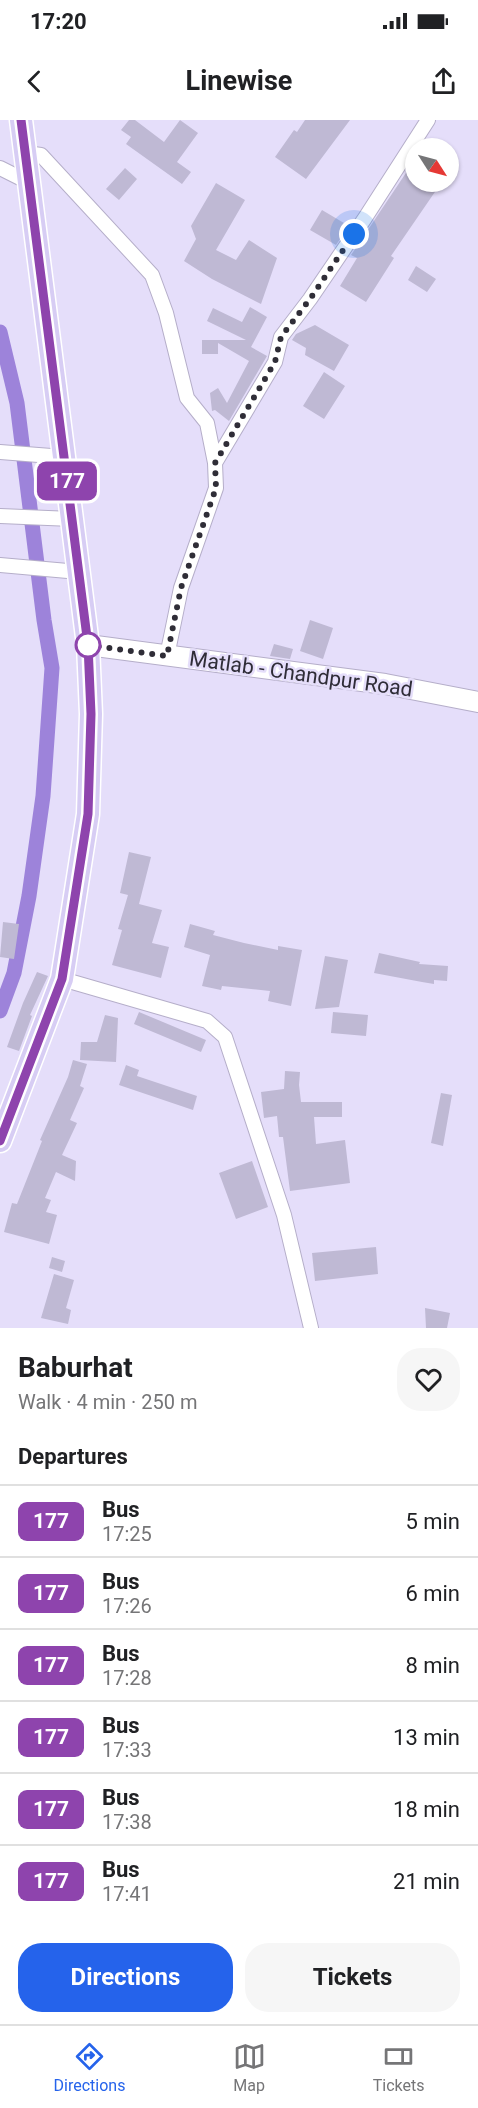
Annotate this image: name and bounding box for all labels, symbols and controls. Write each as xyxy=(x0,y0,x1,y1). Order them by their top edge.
text: 17:20 xyxy=(30,9,87,34)
icon: back xyxy=(18,65,51,98)
text: Linewise xyxy=(186,65,292,97)
icon: share xyxy=(427,65,460,98)
north arrow xyxy=(405,138,459,192)
map controls xyxy=(405,138,459,192)
your location xyxy=(339,219,369,249)
line badge: 177 xyxy=(32,462,101,500)
text: 177 xyxy=(49,469,85,493)
unlabelled marker xyxy=(75,632,101,658)
street label: Matlab - Chandpur Road xyxy=(188,646,414,702)
button: heart xyxy=(397,1348,460,1411)
text: Baburhat xyxy=(18,1351,133,1384)
text: Walk · 4 min · 250 m xyxy=(18,1390,197,1414)
text: Departures xyxy=(18,1444,128,1469)
text: Bus xyxy=(102,1497,140,1522)
text: 177 xyxy=(33,1509,69,1533)
text: 5 min xyxy=(405,1509,460,1534)
text: 17:25 xyxy=(102,1522,152,1546)
text: Bus xyxy=(102,1569,140,1594)
text: 177 xyxy=(33,1581,69,1605)
text: 6 min xyxy=(405,1581,460,1606)
text: 17:26 xyxy=(102,1594,152,1618)
text: Bus xyxy=(102,1641,140,1666)
text: 177 xyxy=(33,1653,69,1677)
text: 8 min xyxy=(405,1653,460,1678)
text: 17:28 xyxy=(102,1666,152,1690)
text: Bus xyxy=(102,1713,140,1738)
text: 177 xyxy=(33,1725,69,1749)
text: 13 min xyxy=(393,1725,460,1750)
text: 17:33 xyxy=(102,1738,152,1762)
text: Bus xyxy=(102,1785,140,1810)
text: 177 xyxy=(33,1797,69,1821)
text: 18 min xyxy=(393,1797,460,1822)
text: 17:38 xyxy=(102,1810,152,1834)
text: Bus xyxy=(102,1857,140,1882)
text: 177 xyxy=(33,1869,69,1893)
text: 21 min xyxy=(393,1869,460,1894)
text: 17:41 xyxy=(102,1882,152,1906)
button: Directions xyxy=(18,1943,233,2012)
button: Tickets xyxy=(245,1943,460,2012)
tab: Directions xyxy=(54,2040,125,2095)
tab: Map xyxy=(233,2040,266,2095)
tab: Tickets xyxy=(373,2040,424,2095)

